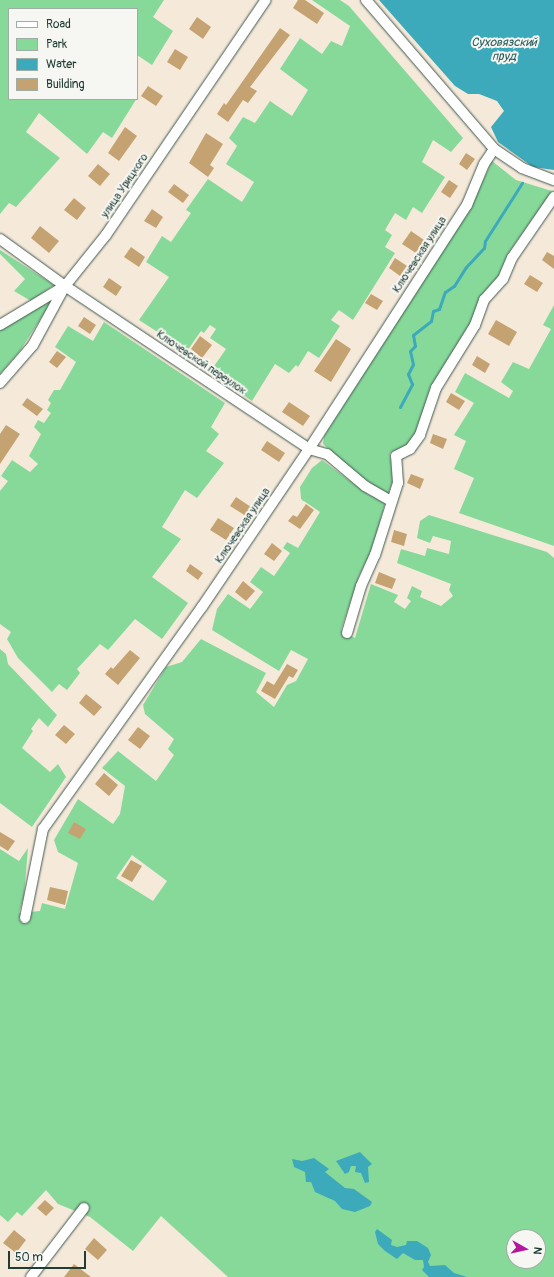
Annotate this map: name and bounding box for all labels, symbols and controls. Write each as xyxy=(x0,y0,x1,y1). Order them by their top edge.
legend xyxy=(8,8,138,100)
text: Road xyxy=(46,17,71,32)
water label: Суховязский пруд xyxy=(471,36,537,64)
text: Park xyxy=(46,37,67,52)
text: Water xyxy=(46,57,77,72)
text: Building xyxy=(46,77,85,92)
street label: улица Урицкого xyxy=(99,151,151,221)
street label: Ключевская улица xyxy=(390,214,450,296)
street label: Ключевской переулок xyxy=(154,328,248,398)
street label: Ключевская улица xyxy=(213,486,273,566)
north arrow xyxy=(506,1229,546,1269)
scale bar xyxy=(10,1243,88,1269)
text: N xyxy=(530,1246,544,1255)
text: 50 m xyxy=(15,1250,43,1265)

